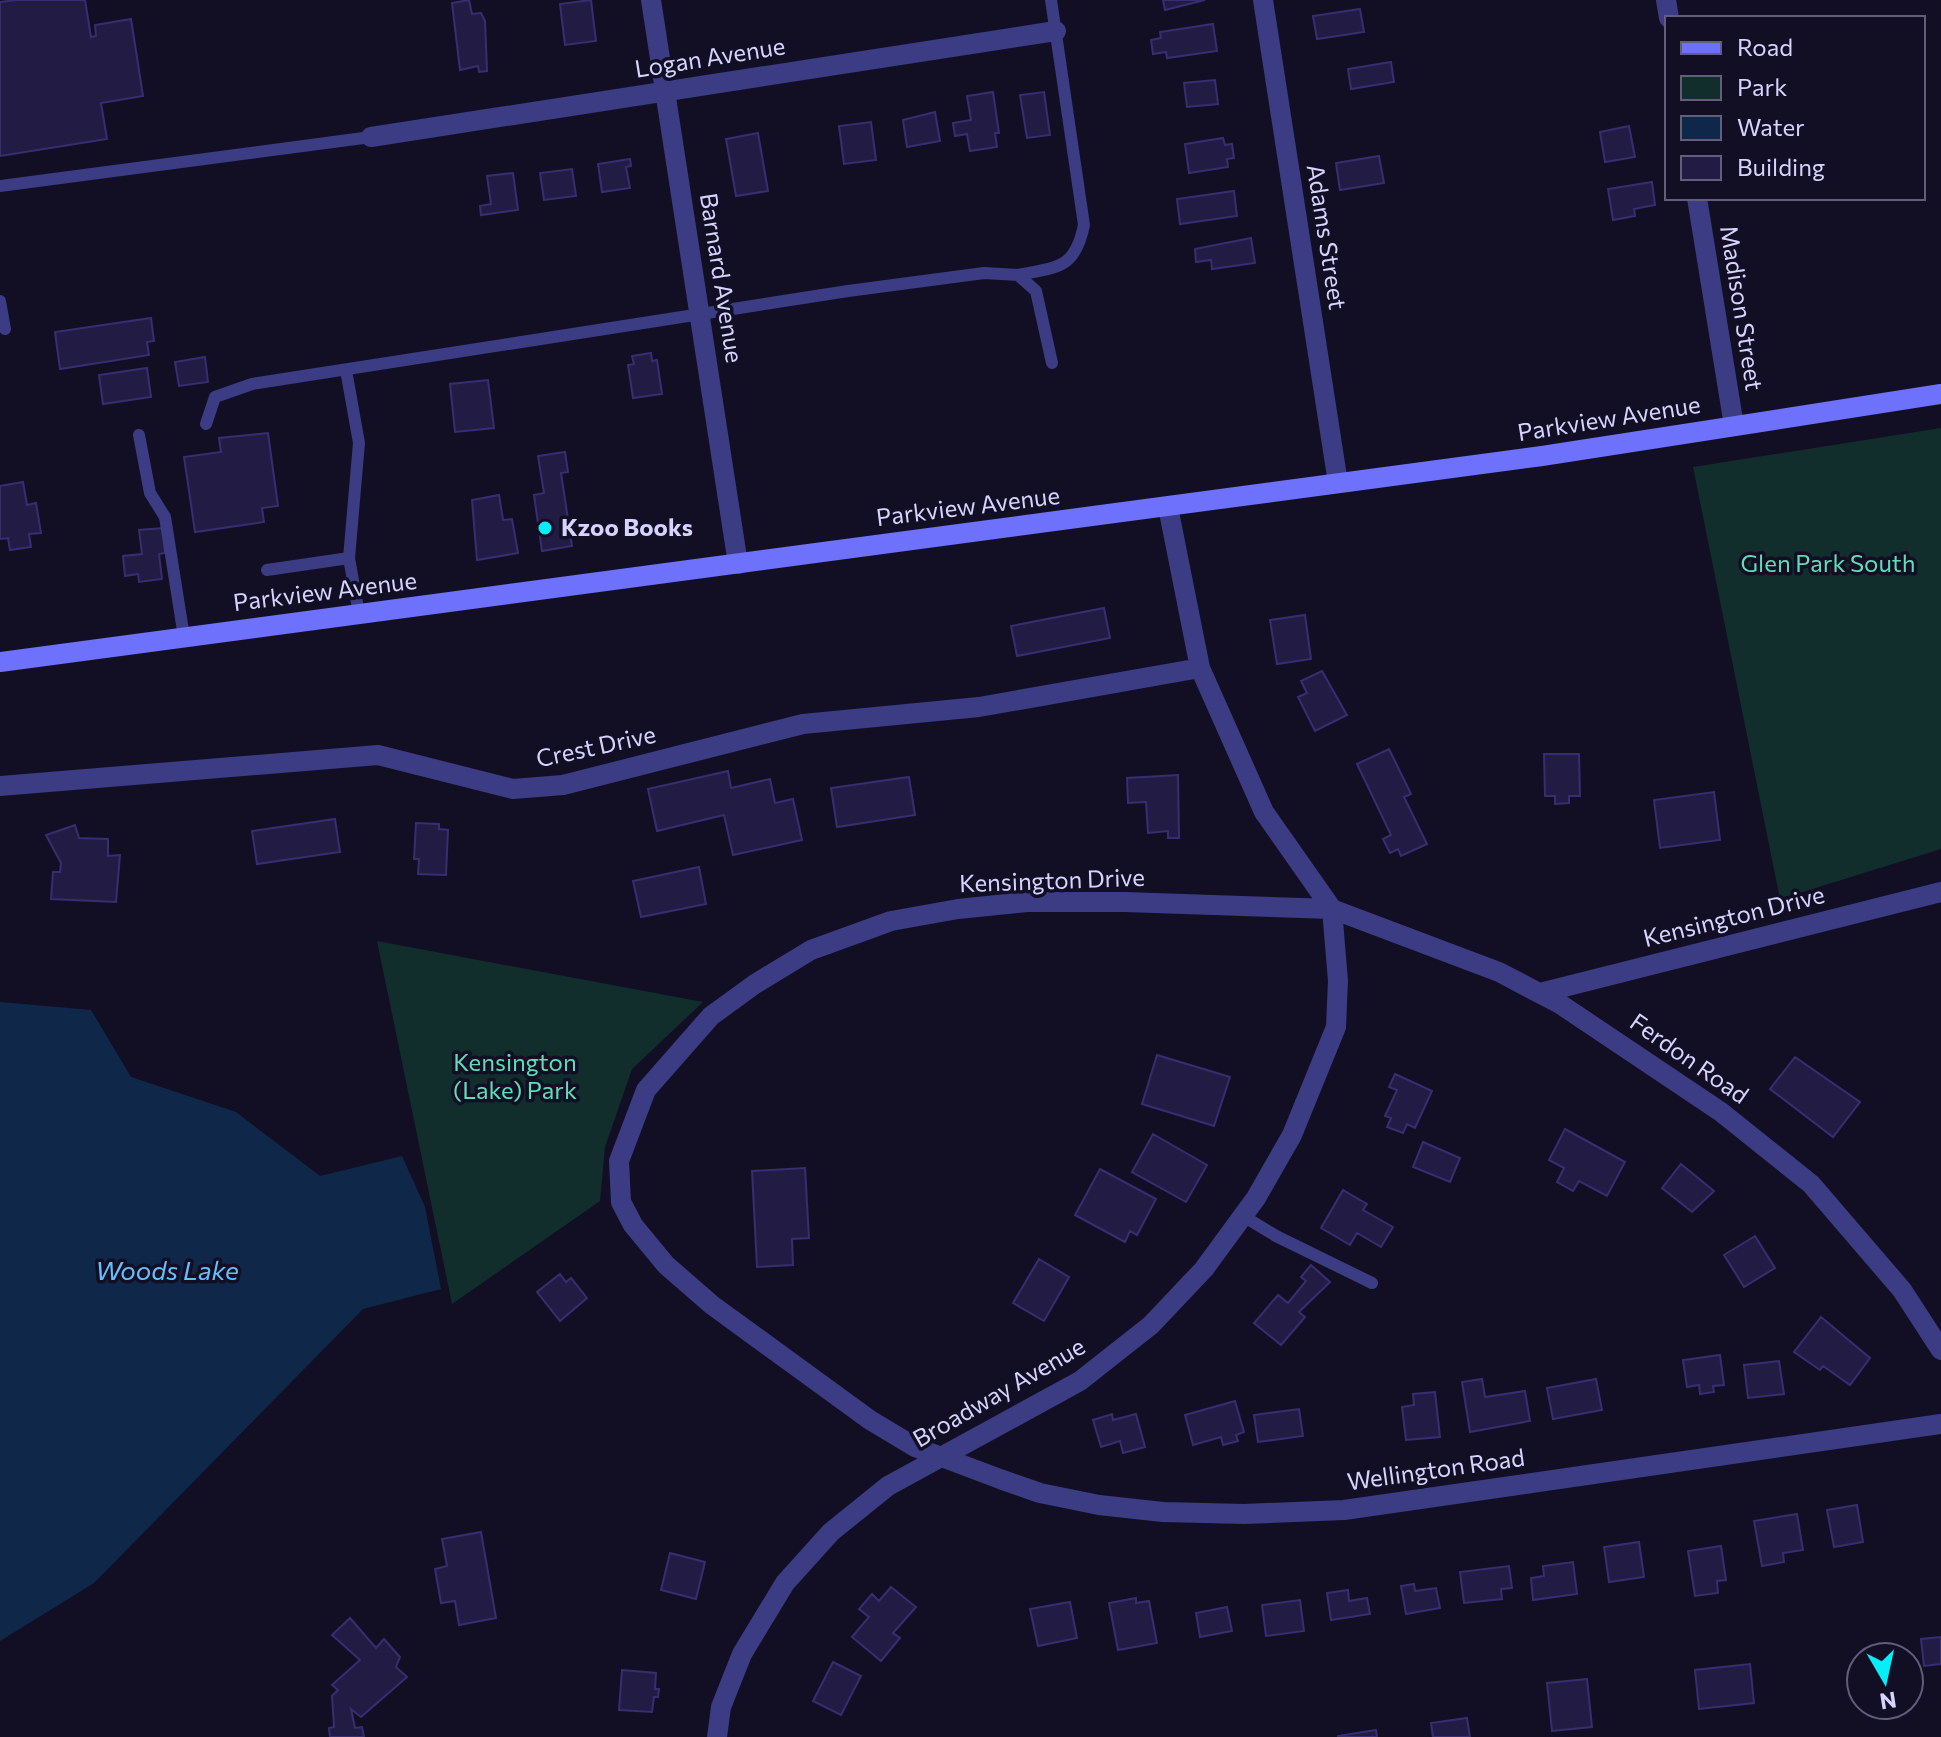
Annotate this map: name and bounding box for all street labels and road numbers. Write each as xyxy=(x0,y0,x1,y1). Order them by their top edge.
street label: Logan Avenue xyxy=(633,30,787,83)
street label: Adams Street xyxy=(1302,162,1353,312)
street label: Barnard Avenue xyxy=(695,191,750,365)
street label: Madison Street xyxy=(1715,223,1770,393)
street label: Parkview Avenue xyxy=(1515,389,1702,446)
street label: Parkview Avenue xyxy=(874,480,1061,531)
street label: Parkview Avenue xyxy=(231,565,418,616)
street label: Crest Drive xyxy=(533,719,658,772)
street label: Kensington Drive xyxy=(959,862,1145,897)
street label: Kensington Drive xyxy=(1640,879,1827,952)
street label: Ferdon Road xyxy=(1625,1006,1755,1109)
street label: Broadway Avenue xyxy=(907,1331,1089,1453)
street label: Wellington Road xyxy=(1345,1442,1526,1495)

